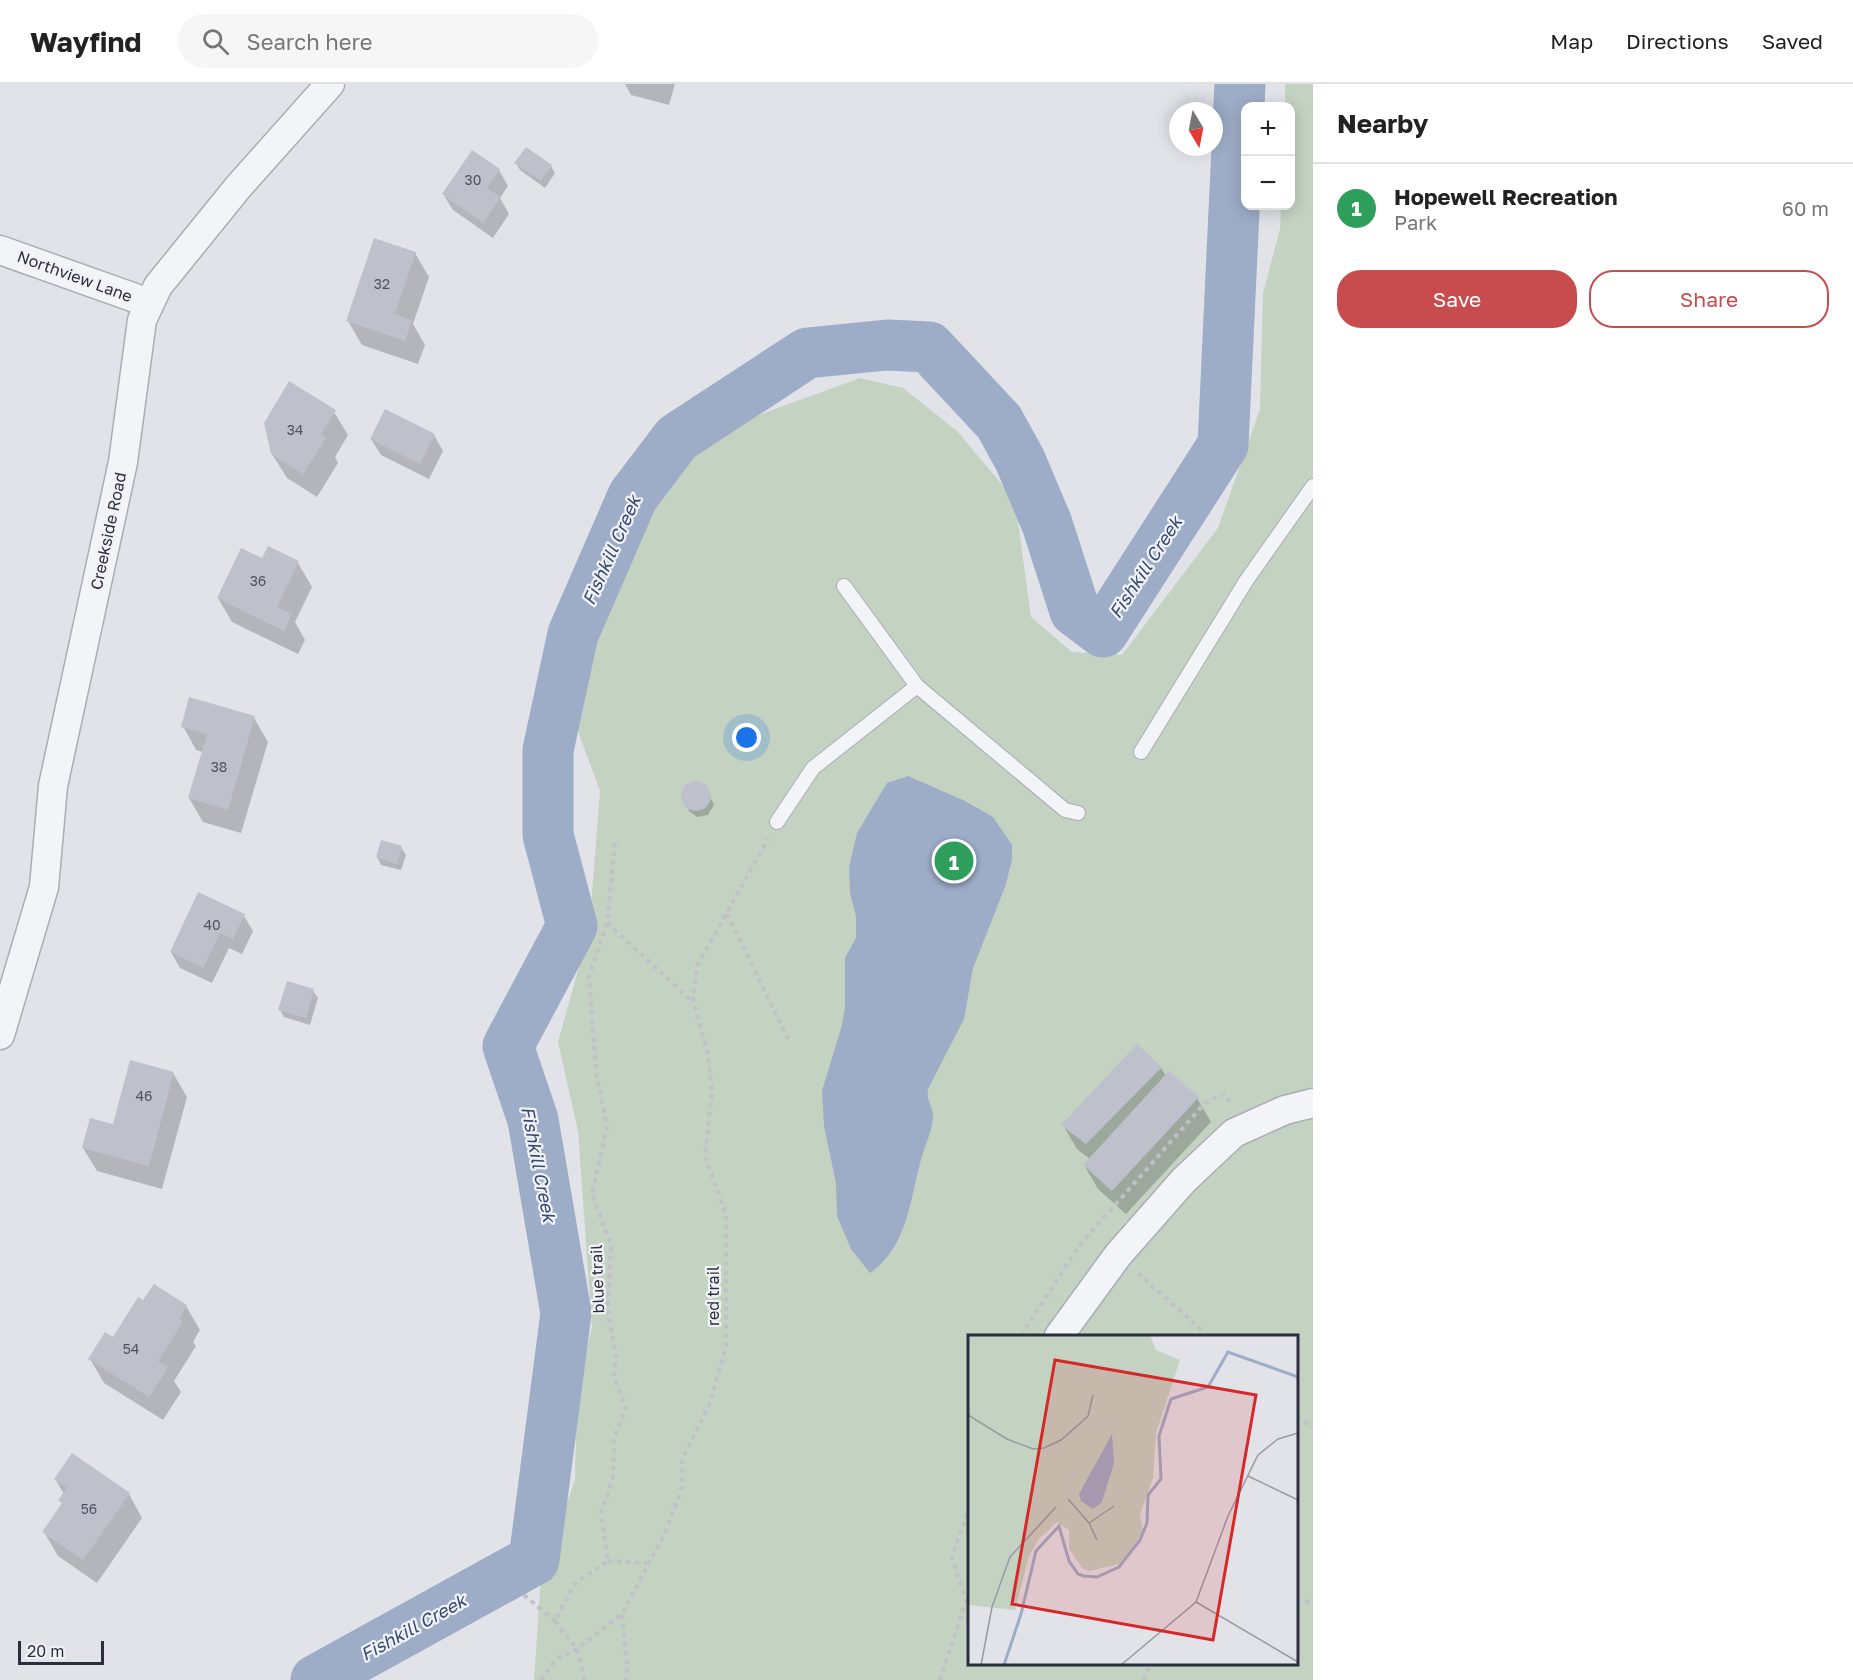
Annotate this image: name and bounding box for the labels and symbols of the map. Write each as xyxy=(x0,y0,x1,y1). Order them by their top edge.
north arrow xyxy=(1169,102,1223,156)
house number: 30 xyxy=(465,171,481,188)
street label: Northview Lane xyxy=(15,246,135,306)
house number: 32 xyxy=(374,275,390,292)
house number: 34 xyxy=(287,421,303,438)
street label: Creekside Road xyxy=(86,470,130,592)
water label: Fishkill Creek xyxy=(577,490,646,608)
water label: Fishkill Creek xyxy=(1104,510,1187,622)
house number: 36 xyxy=(250,572,266,589)
your location xyxy=(732,723,761,752)
house number: 38 xyxy=(211,758,227,775)
pin: 1 xyxy=(934,838,974,884)
house number: 40 xyxy=(203,916,221,933)
house number: 46 xyxy=(135,1087,153,1104)
water label: Fishkill Creek xyxy=(517,1104,561,1225)
street label: blue trail xyxy=(586,1244,608,1314)
street label: red trail xyxy=(703,1266,723,1326)
inset map xyxy=(968,1335,1298,1665)
house number: 54 xyxy=(123,1340,139,1357)
house number: 56 xyxy=(81,1500,97,1517)
water label: Fishkill Creek xyxy=(356,1588,471,1665)
scale bar xyxy=(18,1638,104,1666)

